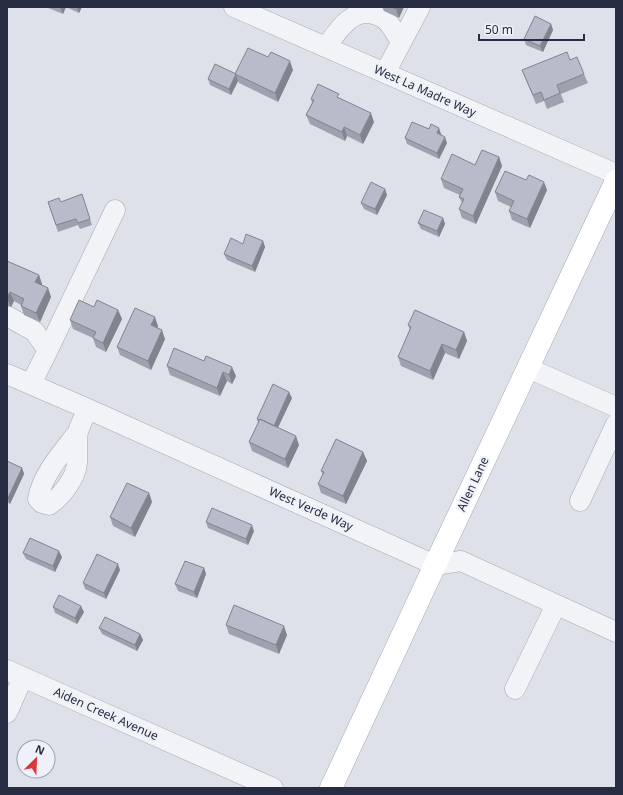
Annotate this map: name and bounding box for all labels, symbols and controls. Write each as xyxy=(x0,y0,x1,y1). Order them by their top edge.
scale bar xyxy=(479,16,584,42)
text: 50 m xyxy=(485,21,513,38)
street label: West La Madre Way xyxy=(371,60,480,121)
street label: Allen Lane xyxy=(453,454,493,514)
street label: West Verde Way xyxy=(266,482,357,535)
street label: Aiden Creek Avenue xyxy=(51,683,161,744)
north arrow xyxy=(16,739,56,779)
text: N xyxy=(33,741,47,758)

